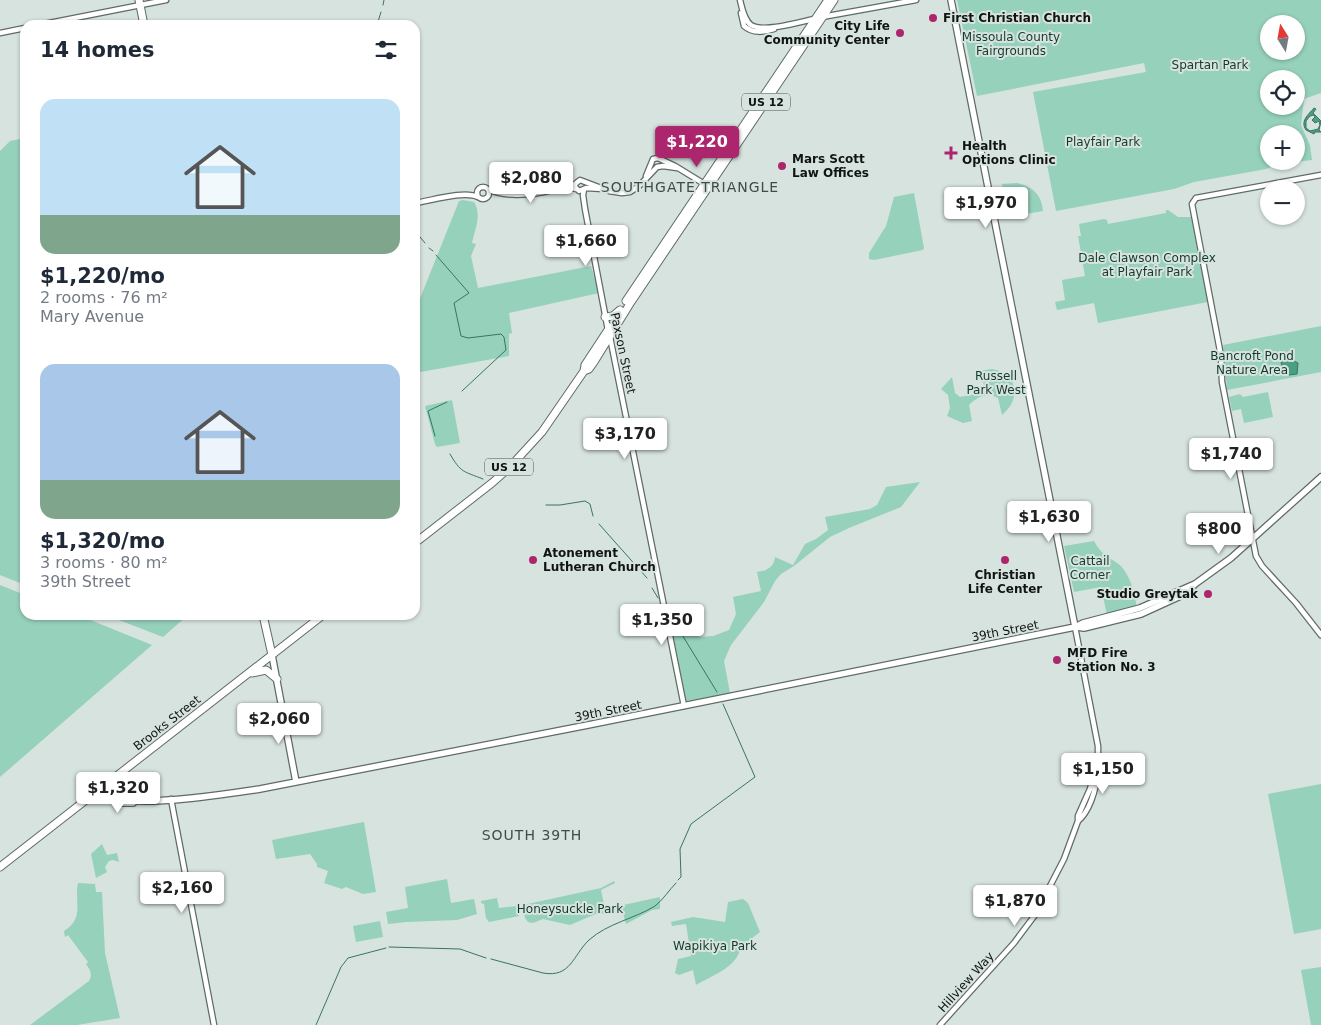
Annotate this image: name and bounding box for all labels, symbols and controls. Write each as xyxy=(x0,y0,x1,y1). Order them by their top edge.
place label: First Christian Church xyxy=(943,11,1091,25)
marker: First Christian Church xyxy=(927,12,939,24)
north arrow xyxy=(1260,15,1305,60)
map controls xyxy=(1260,15,1305,225)
place label: City Life Community Center xyxy=(764,19,890,47)
marker: City Life Community Center xyxy=(894,27,906,39)
park label: Missoula County Fairgrounds xyxy=(962,30,1060,58)
icon: filters xyxy=(372,36,400,64)
text: 14 homes xyxy=(40,38,155,62)
park label: Spartan Park xyxy=(1172,58,1249,72)
button: locate xyxy=(1260,70,1305,115)
road number: US 12 xyxy=(742,94,790,110)
button: + xyxy=(1260,125,1305,170)
pin: $1,220 xyxy=(656,126,738,168)
icon: home xyxy=(175,132,265,222)
text: $1,220 xyxy=(666,132,728,151)
park label: Playfair Park xyxy=(1066,135,1140,149)
place label: Health Options Clinic xyxy=(962,139,1056,167)
marker: Health Options Clinic xyxy=(944,146,958,160)
place label: Mars Scott Law Offices xyxy=(792,152,869,180)
marker: Mars Scott Law Offices xyxy=(776,160,788,172)
pin: $2,080 xyxy=(490,162,572,204)
text: $2,080 xyxy=(500,168,562,187)
district label: SOUTHGATE TRIANGLE xyxy=(601,179,779,195)
button: − xyxy=(1260,180,1305,225)
pin: $1,970 xyxy=(945,186,1027,229)
text: $1,970 xyxy=(955,193,1017,212)
pin: $1,660 xyxy=(545,224,627,267)
text: $1,660 xyxy=(555,231,617,250)
park label: Dale Clawson Complex at Playfair Park xyxy=(1078,251,1216,279)
text: $1,220/mo xyxy=(40,264,165,288)
text: 2 rooms · 76 m² xyxy=(40,288,168,307)
text: Mary Avenue xyxy=(40,307,144,326)
street label: Paxson Street xyxy=(608,311,638,395)
park label: Bancroft Pond Nature Area xyxy=(1210,349,1294,377)
park label: Russell Park West xyxy=(966,369,1026,397)
icon: home xyxy=(175,397,265,487)
pin: $3,170 xyxy=(584,418,666,460)
text: $3,170 xyxy=(594,424,656,443)
pin: $1,740 xyxy=(1190,438,1272,480)
text: $1,740 xyxy=(1200,444,1262,463)
road number: US 12 xyxy=(485,458,533,476)
pin: $1,630 xyxy=(1008,500,1090,543)
text: $1,630 xyxy=(1018,507,1080,526)
pin: $800 xyxy=(1189,512,1249,555)
text: $800 xyxy=(1197,519,1241,538)
text: $1,320/mo xyxy=(40,529,165,553)
place label: Atonement Lutheran Church xyxy=(543,546,656,574)
text: 3 rooms · 80 m² xyxy=(40,553,168,572)
marker: Atonement Lutheran Church xyxy=(527,554,539,566)
marker: Christian Life Center xyxy=(999,554,1011,566)
park label: Cattail Corner xyxy=(1070,554,1110,582)
place label: Christian Life Center xyxy=(968,568,1042,596)
text: 39th Street xyxy=(40,572,130,591)
place label: Studio Greytak xyxy=(1096,587,1199,601)
marker: Studio Greytak xyxy=(1202,588,1214,600)
pin: $1,350 xyxy=(621,604,703,646)
text: $1,350 xyxy=(631,610,693,629)
street label: 39th Street xyxy=(970,618,1040,644)
place label: MFD Fire Station No. 3 xyxy=(1067,646,1156,674)
marker: MFD Fire Station No. 3 xyxy=(1051,654,1063,666)
street label: Brooks Street xyxy=(131,692,203,753)
street label: 39th Street xyxy=(573,698,643,724)
pin: $2,060 xyxy=(238,702,320,745)
text: $2,060 xyxy=(248,709,310,728)
pin: $1,150 xyxy=(1062,752,1144,795)
text: $1,150 xyxy=(1072,759,1134,778)
pin: $1,320 xyxy=(77,772,159,814)
text: $1,320 xyxy=(87,778,149,797)
district label: SOUTH 39TH xyxy=(482,827,582,843)
pin: $2,160 xyxy=(141,872,223,914)
text: $2,160 xyxy=(151,878,213,897)
pin: $1,870 xyxy=(974,884,1056,927)
text: $1,870 xyxy=(984,891,1046,910)
park label: Honeysuckle Park xyxy=(517,902,623,916)
park label: Wapikiya Park xyxy=(673,939,757,953)
street label: Hillview Way xyxy=(935,949,997,1015)

